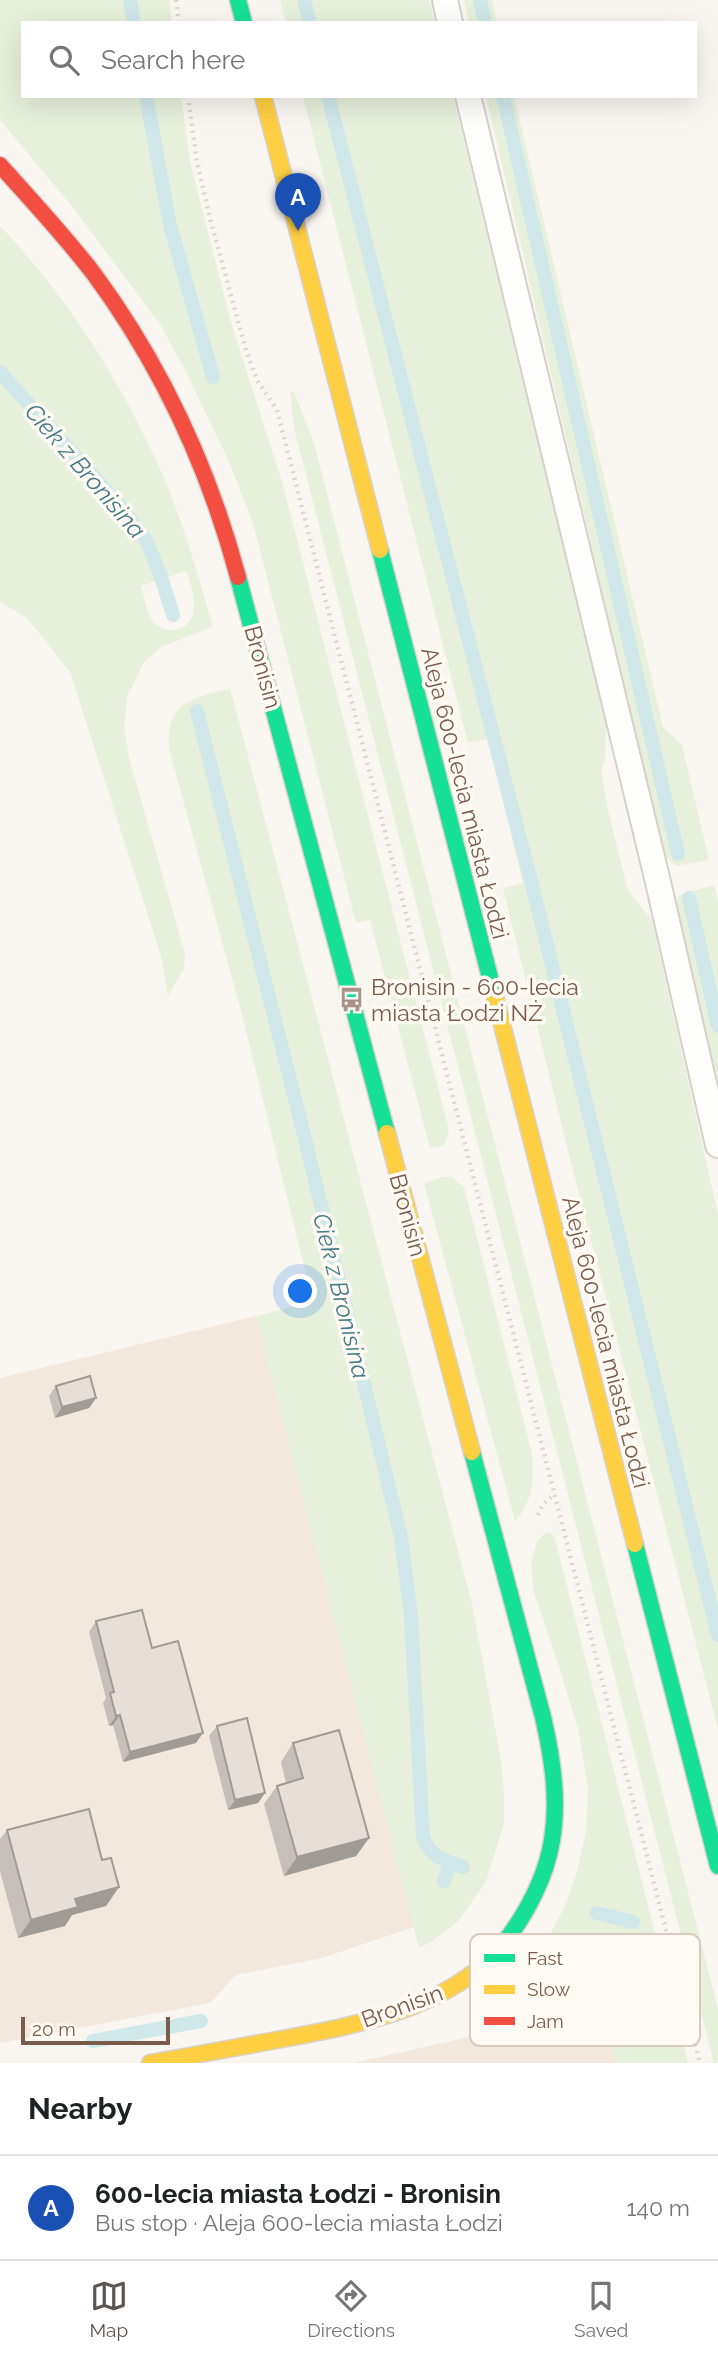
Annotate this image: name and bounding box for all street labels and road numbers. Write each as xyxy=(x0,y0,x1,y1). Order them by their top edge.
street label: Bronisin xyxy=(239,622,287,711)
street label: Aleja 600-lecia miasta Łodzi xyxy=(416,644,515,942)
street label: Bronisin xyxy=(384,1170,432,1259)
street label: Aleja 600-lecia miasta Łodzi xyxy=(557,1193,656,1491)
street label: Bronisin xyxy=(357,1978,446,2033)

